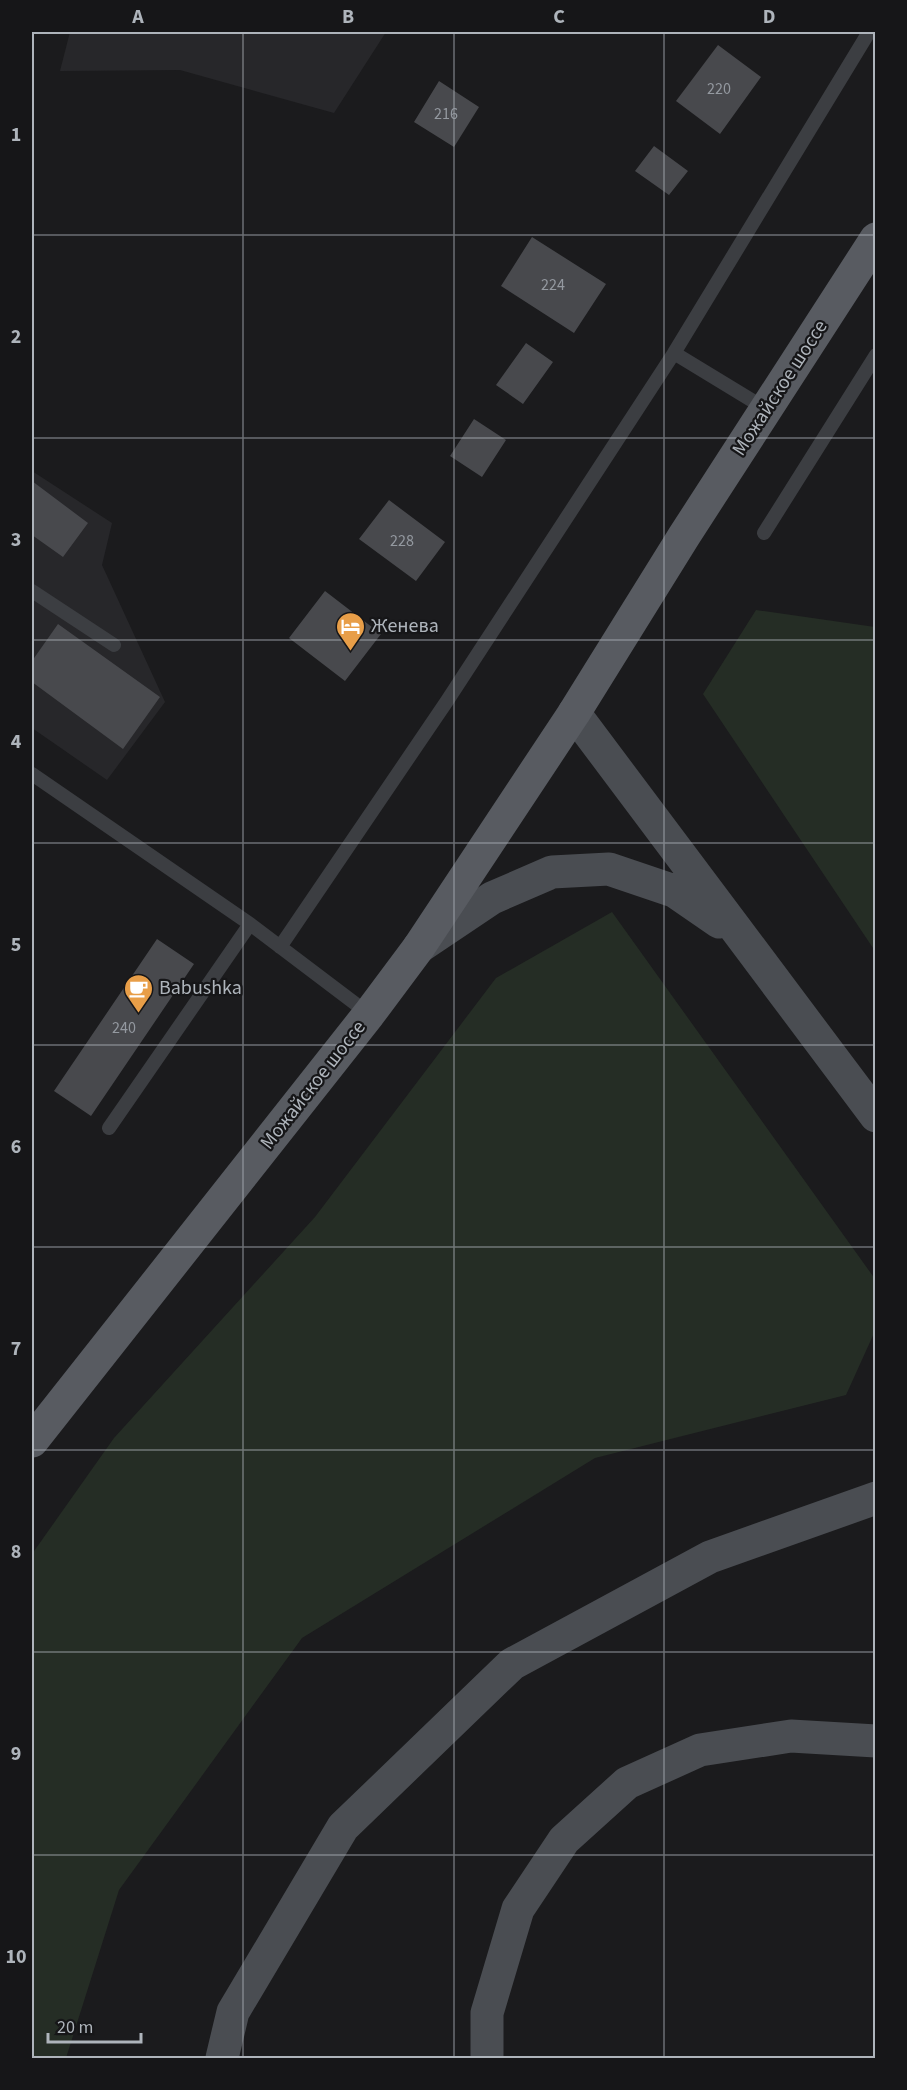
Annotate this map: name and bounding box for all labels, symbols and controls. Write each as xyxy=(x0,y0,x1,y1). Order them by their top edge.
text: A xyxy=(131,3,144,31)
text: B xyxy=(342,3,354,31)
text: C xyxy=(553,3,565,31)
text: D xyxy=(763,3,775,31)
house number: 220 xyxy=(707,78,731,100)
house number: 216 xyxy=(434,103,458,125)
text: 1 xyxy=(11,121,21,149)
house number: 224 xyxy=(541,274,565,296)
street label: Можайское шоссе xyxy=(726,315,835,461)
text: 2 xyxy=(11,323,21,351)
text: 3 xyxy=(11,526,21,554)
house number: 228 xyxy=(390,530,414,552)
hotel icon: Женева xyxy=(334,610,366,652)
place label: Женева xyxy=(371,612,439,640)
text: 4 xyxy=(11,728,22,756)
text: 5 xyxy=(11,931,21,959)
cafe icon: Babushka xyxy=(122,972,154,1014)
place label: Babushka xyxy=(159,974,242,1002)
street label: Можайское шоссе xyxy=(254,1015,372,1155)
house number: 240 xyxy=(112,1017,136,1039)
text: 6 xyxy=(11,1133,21,1161)
text: 7 xyxy=(11,1335,21,1363)
text: 8 xyxy=(11,1538,21,1566)
text: 9 xyxy=(11,1740,21,1768)
text: 10 xyxy=(5,1943,27,1971)
scale bar xyxy=(48,2006,141,2044)
text: 20 m xyxy=(57,2015,93,2040)

